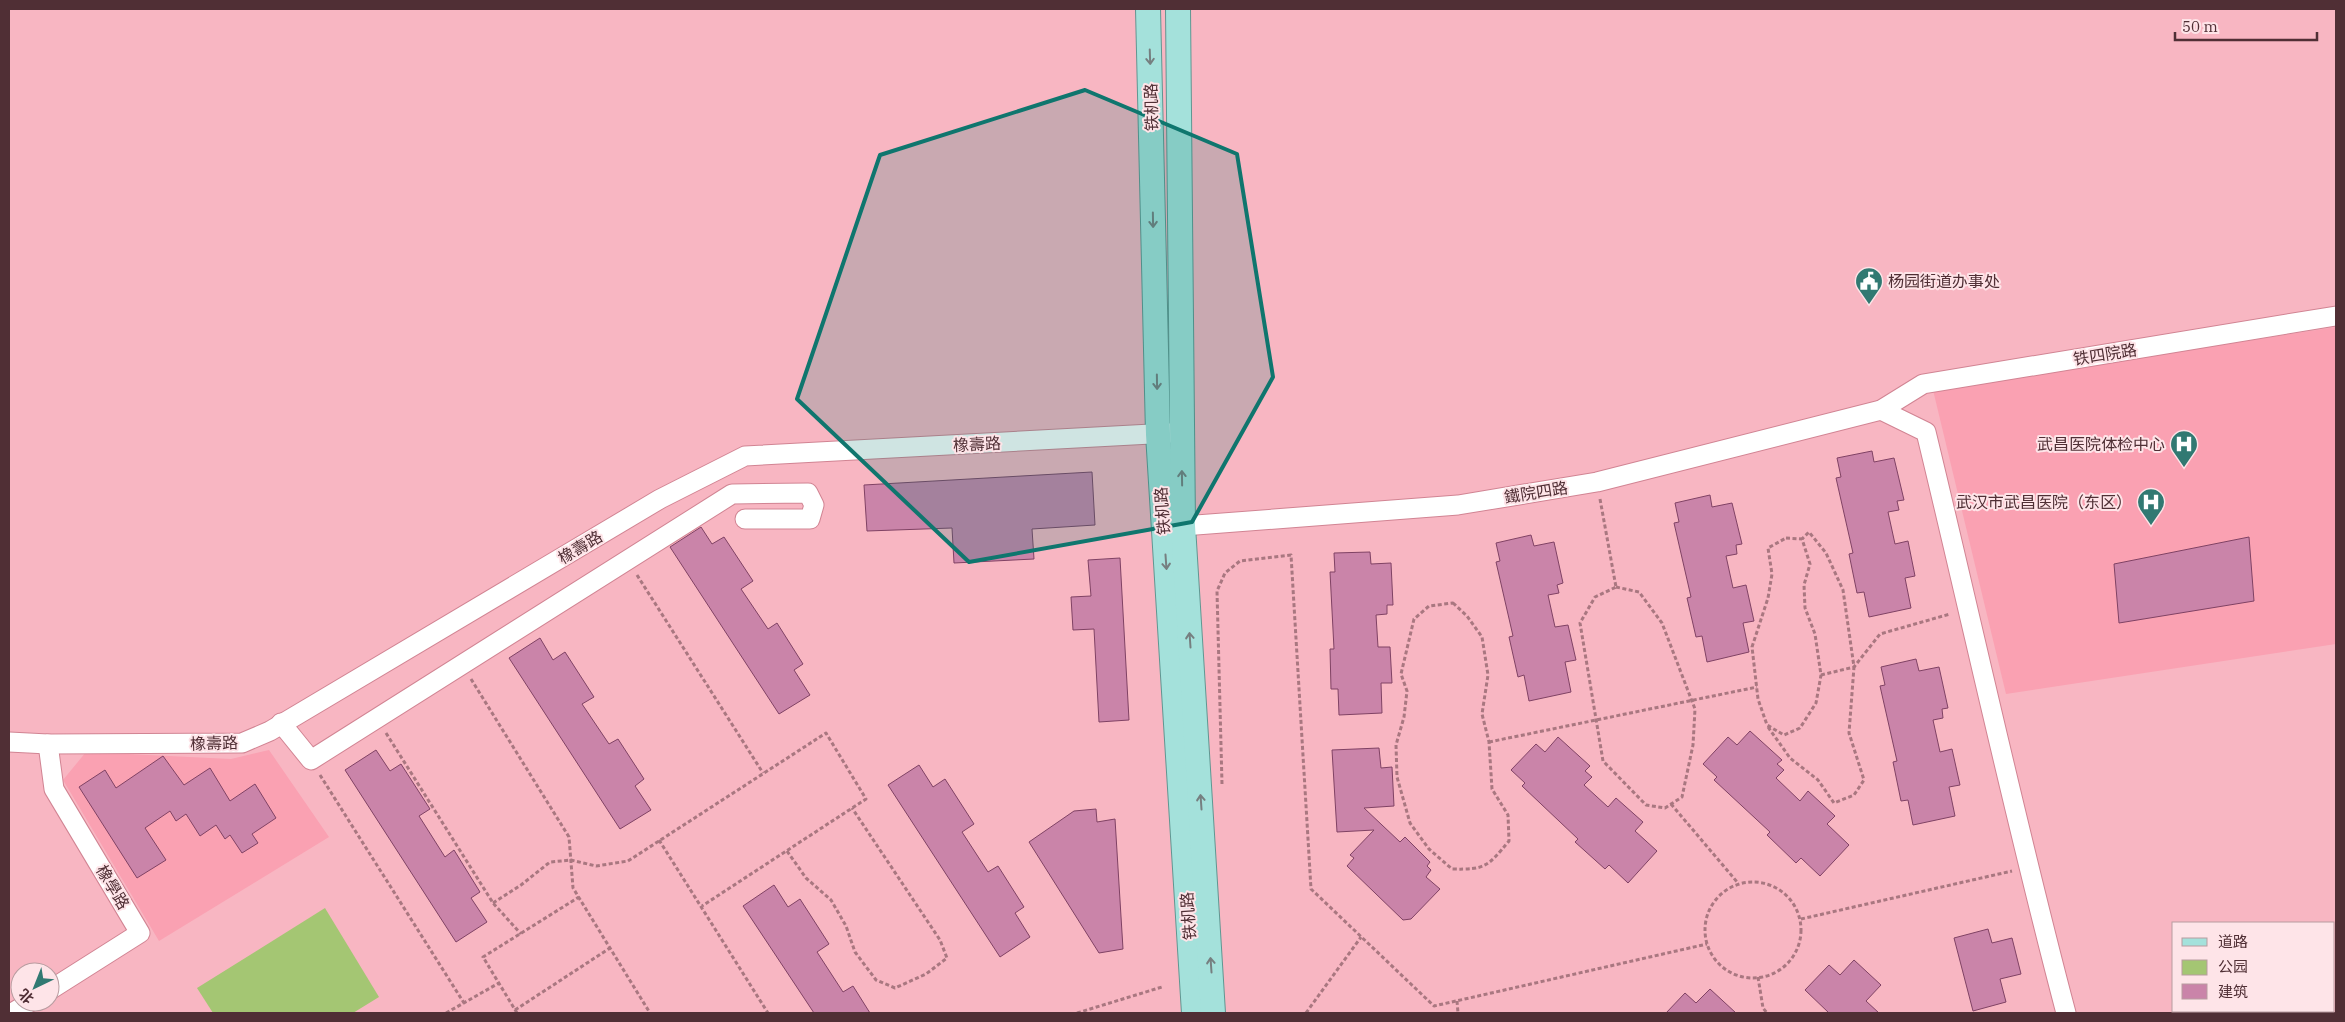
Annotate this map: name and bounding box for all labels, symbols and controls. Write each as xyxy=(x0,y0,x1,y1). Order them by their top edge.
scale bar xyxy=(2175,10,2318,42)
text: 50 m xyxy=(2182,17,2218,36)
one-way arrow xyxy=(1145,49,1154,65)
street label: 铁机路 xyxy=(1141,83,1161,131)
one-way arrow xyxy=(1148,212,1158,228)
public building icon: 杨园街道办事处 xyxy=(1854,266,1884,305)
place label: 杨园街道办事处 xyxy=(1888,271,2000,291)
street label: 铁四院路 xyxy=(2072,339,2138,369)
one-way arrow xyxy=(1152,374,1161,390)
hospital icon: 武昌医院体检中心 xyxy=(2169,429,2199,468)
street label: 橡壽路 xyxy=(953,433,1001,455)
place label: 武昌医院体检中心 xyxy=(2037,434,2165,454)
one-way arrow xyxy=(1177,470,1187,486)
street label: 鐵院四路 xyxy=(1503,477,1569,507)
street label: 铁机路 xyxy=(1150,486,1174,536)
hospital icon: 武汉市武昌医院（东区） xyxy=(2136,487,2166,526)
place label: 武汉市武昌医院（东区） xyxy=(1956,492,2132,512)
street label: 橡壽路 xyxy=(554,526,606,568)
one-way arrow xyxy=(1161,554,1170,570)
one-way arrow xyxy=(1186,632,1195,648)
street label: 橡壽路 xyxy=(190,732,238,754)
one-way arrow xyxy=(1196,795,1205,811)
street label: 橡學路 xyxy=(92,861,134,913)
street label: 铁机路 xyxy=(1176,891,1200,941)
legend xyxy=(2172,922,2335,1012)
text: 道路 xyxy=(2218,932,2248,951)
one-way arrow xyxy=(1206,957,1216,973)
text: 公园 xyxy=(2218,957,2248,976)
north arrow xyxy=(10,962,60,1012)
text: 建筑 xyxy=(2218,982,2248,1001)
text: 北 xyxy=(15,985,37,1008)

